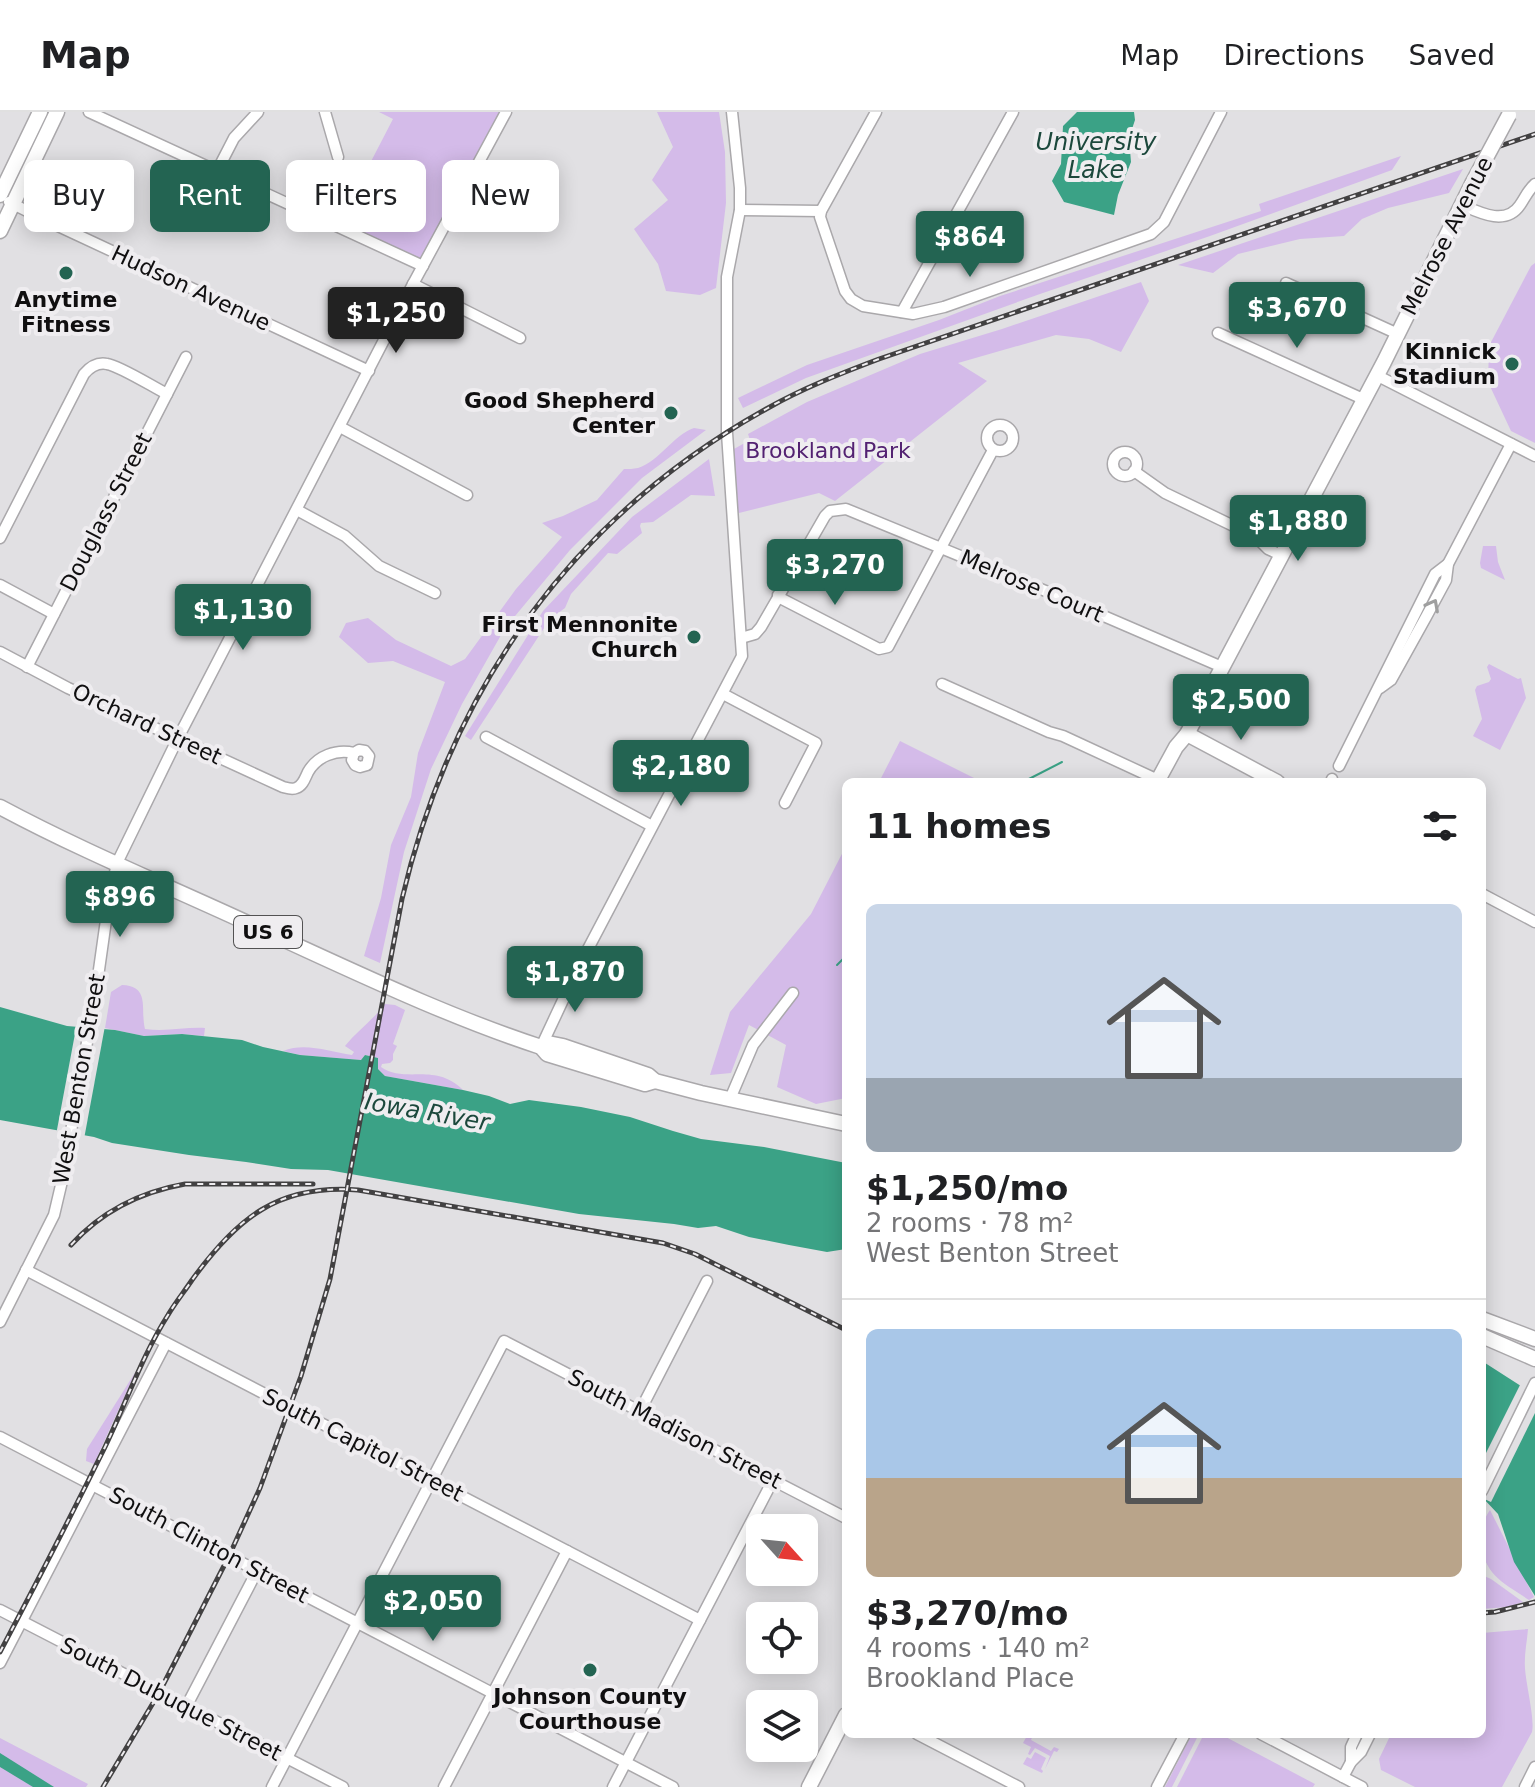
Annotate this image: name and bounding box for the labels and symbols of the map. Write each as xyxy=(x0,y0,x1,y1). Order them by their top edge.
water label: University Lake xyxy=(1035,128,1157,184)
street label: Melrose Avenue xyxy=(1396,153,1498,319)
pin: $864 xyxy=(923,211,1017,279)
street label: Hudson Avenue xyxy=(108,240,274,336)
marker: Anytime Fitness xyxy=(57,264,75,282)
pin: $3,670 xyxy=(1232,282,1362,350)
place label: Anytime Fitness xyxy=(15,287,117,337)
pin: $1,250 xyxy=(331,287,461,355)
place label: Kinnick Stadium xyxy=(1393,339,1497,389)
marker: Kinnick Stadium xyxy=(1503,355,1521,373)
place label: Good Shepherd Center xyxy=(464,388,655,438)
marker: Good Shepherd Center xyxy=(662,404,680,422)
street label: Douglass Street xyxy=(55,428,157,595)
park label: Brookland Park xyxy=(745,438,911,463)
pin: $1,880 xyxy=(1233,495,1363,563)
pin: $3,270 xyxy=(770,539,900,607)
street label: Melrose Court xyxy=(957,545,1108,628)
pin: $1,130 xyxy=(178,584,308,652)
one-way arrow xyxy=(1423,599,1439,613)
place label: First Mennonite Church xyxy=(481,612,678,662)
marker: First Mennonite Church xyxy=(685,628,703,646)
pin: $2,500 xyxy=(1176,674,1306,742)
street label: Orchard Street xyxy=(68,678,226,770)
pin: $2,180 xyxy=(616,740,746,808)
pin: $896 xyxy=(73,871,167,939)
road number: US 6 xyxy=(234,916,302,948)
pin: $1,870 xyxy=(510,946,640,1014)
street label: West Benton Street xyxy=(48,971,110,1186)
water label: Iowa River xyxy=(363,1087,494,1137)
street label: South Madison Street xyxy=(564,1364,786,1494)
street label: South Capitol Street xyxy=(258,1383,468,1507)
street label: South Clinton Street xyxy=(105,1482,313,1608)
north arrow xyxy=(746,1514,818,1586)
pin: $2,050 xyxy=(368,1575,498,1643)
street label: South Dubuque Street xyxy=(56,1632,286,1766)
marker: Johnson County Courthouse xyxy=(581,1661,599,1679)
place label: Johnson County Courthouse xyxy=(491,1684,687,1734)

